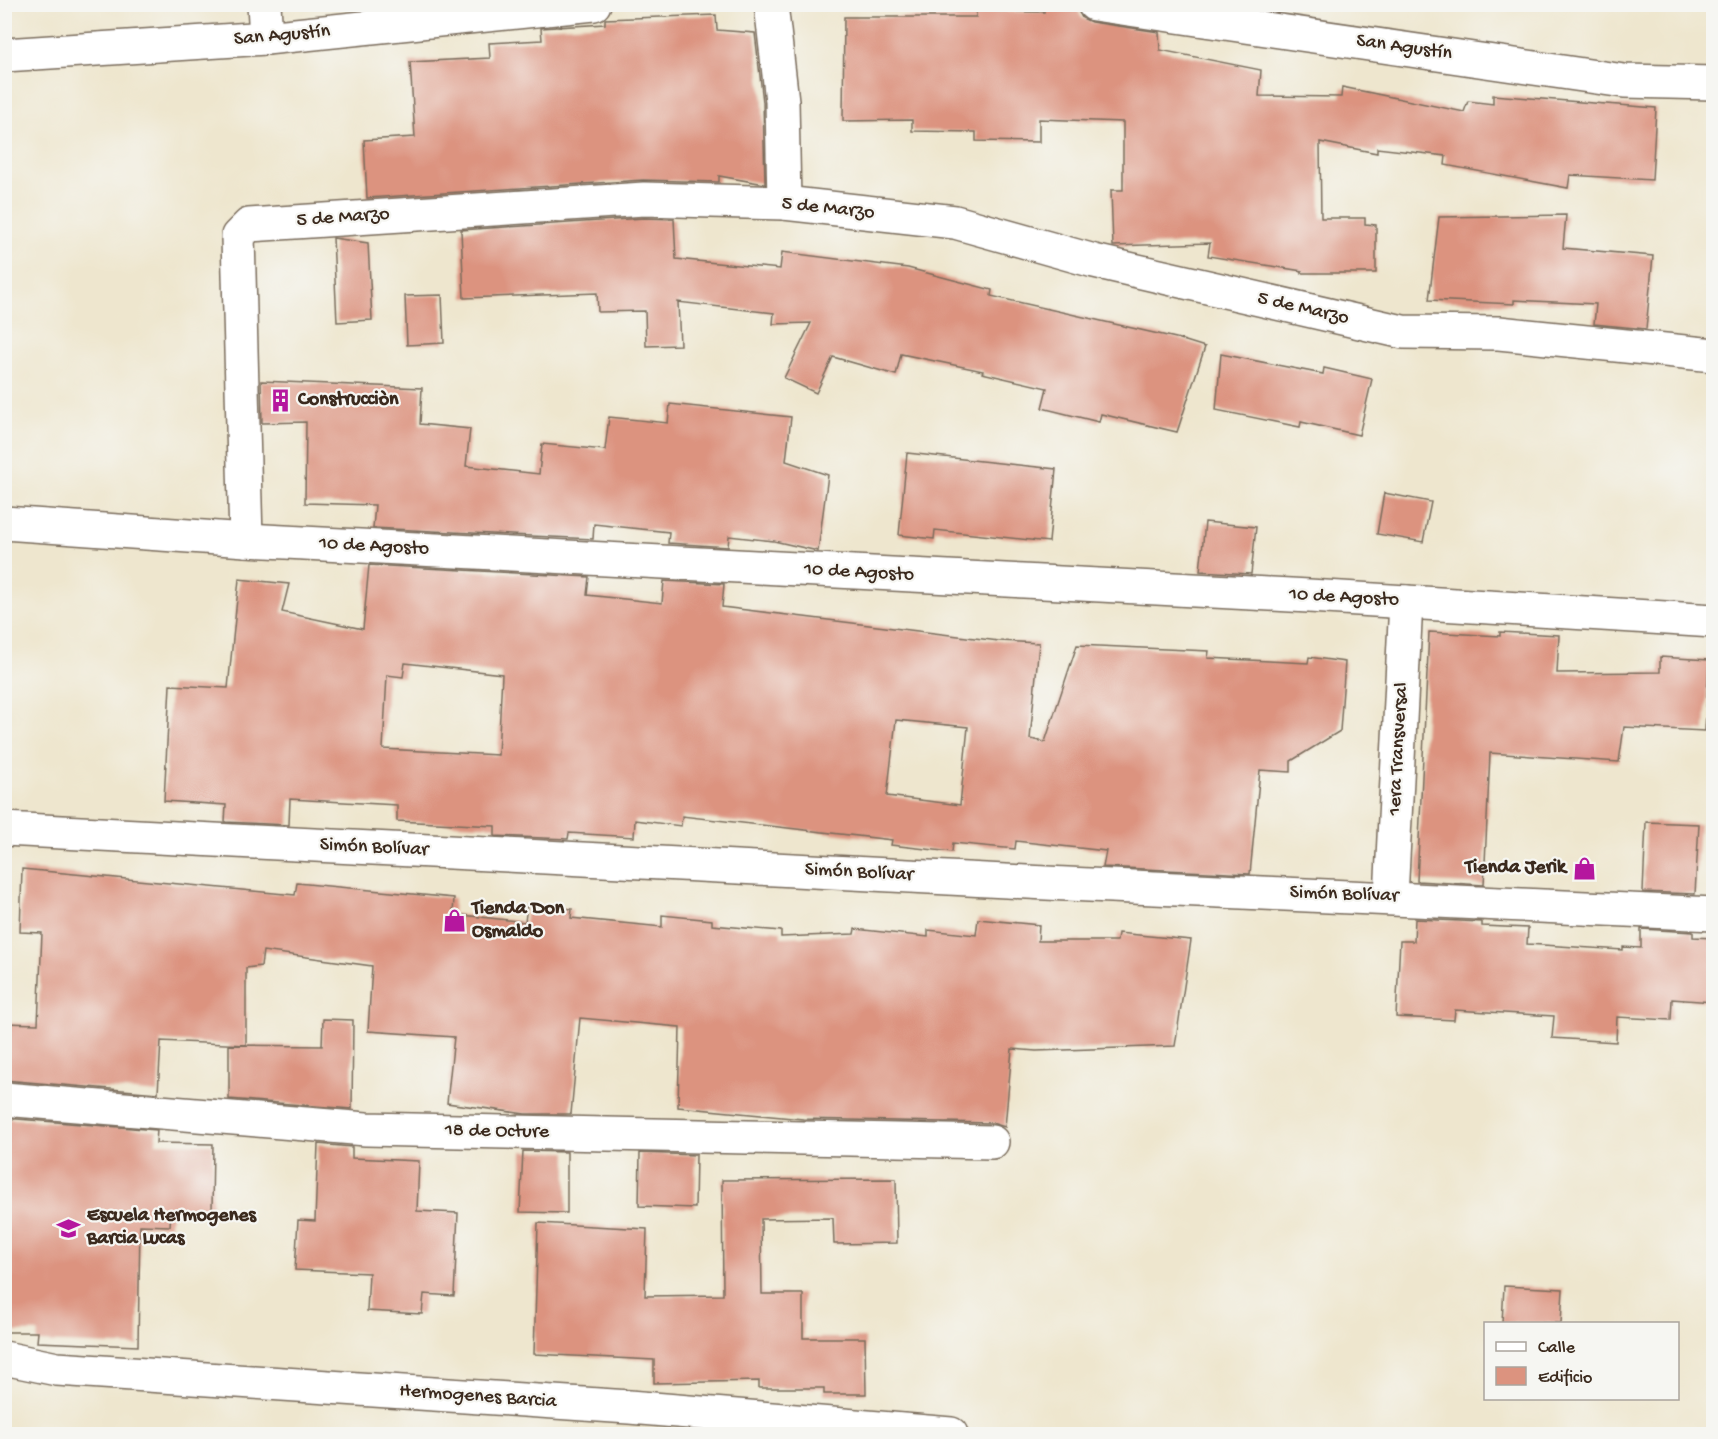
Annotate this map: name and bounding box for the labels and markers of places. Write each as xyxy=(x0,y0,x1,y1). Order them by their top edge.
building icon: Construcciòn xyxy=(267,387,293,413)
place label: Construcciòn xyxy=(297,389,399,412)
shop icon: Tienda Jerik xyxy=(1571,855,1597,881)
place label: Tienda Jerik xyxy=(1463,857,1568,880)
place label: Tienda Don Osmaldo xyxy=(470,898,565,944)
shop icon: Tienda Don Osmaldo xyxy=(441,907,467,933)
place label: Escuela Hermogenes Barcia Lucas xyxy=(86,1205,257,1251)
school or university icon: Escuela Hermogenes Barcia Lucas xyxy=(56,1215,82,1241)

